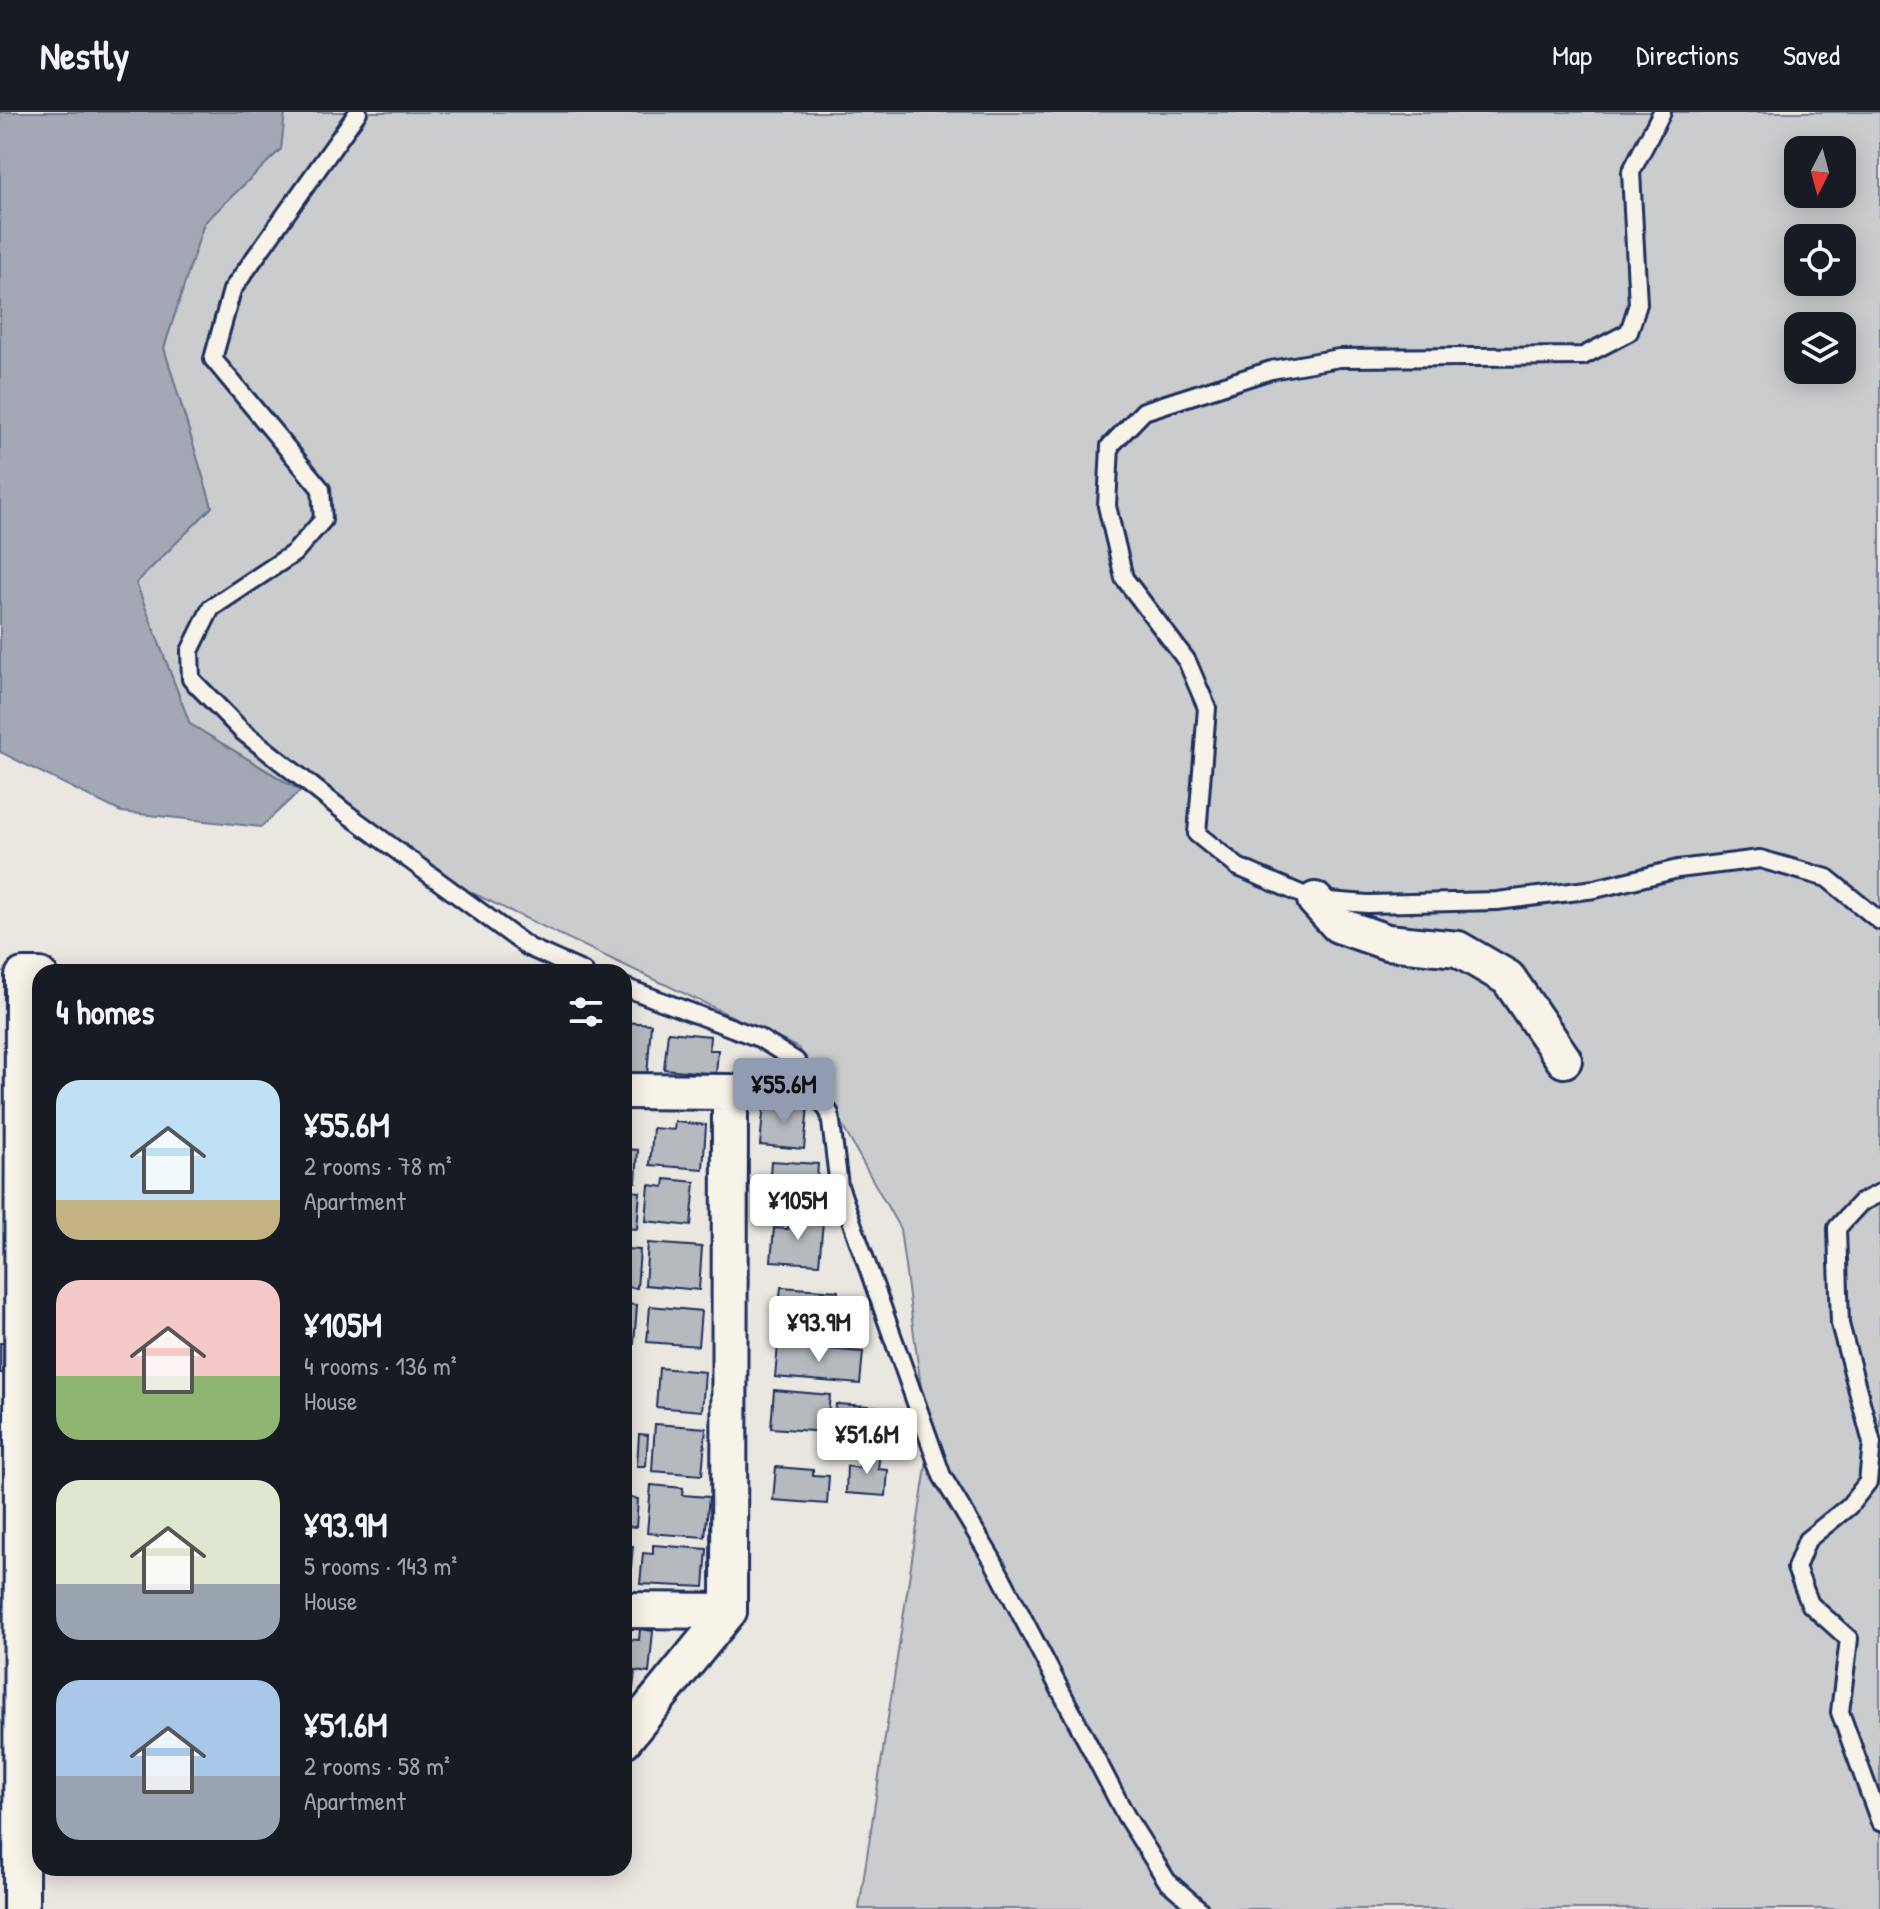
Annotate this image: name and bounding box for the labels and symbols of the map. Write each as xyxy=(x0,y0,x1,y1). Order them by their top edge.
north arrow xyxy=(1784,136,1856,208)
pin: ¥55.6M xyxy=(719,1058,849,1126)
pin: ¥105M xyxy=(742,1174,854,1242)
pin: ¥93.9M xyxy=(754,1296,884,1364)
pin: ¥51.6M xyxy=(802,1408,932,1476)

